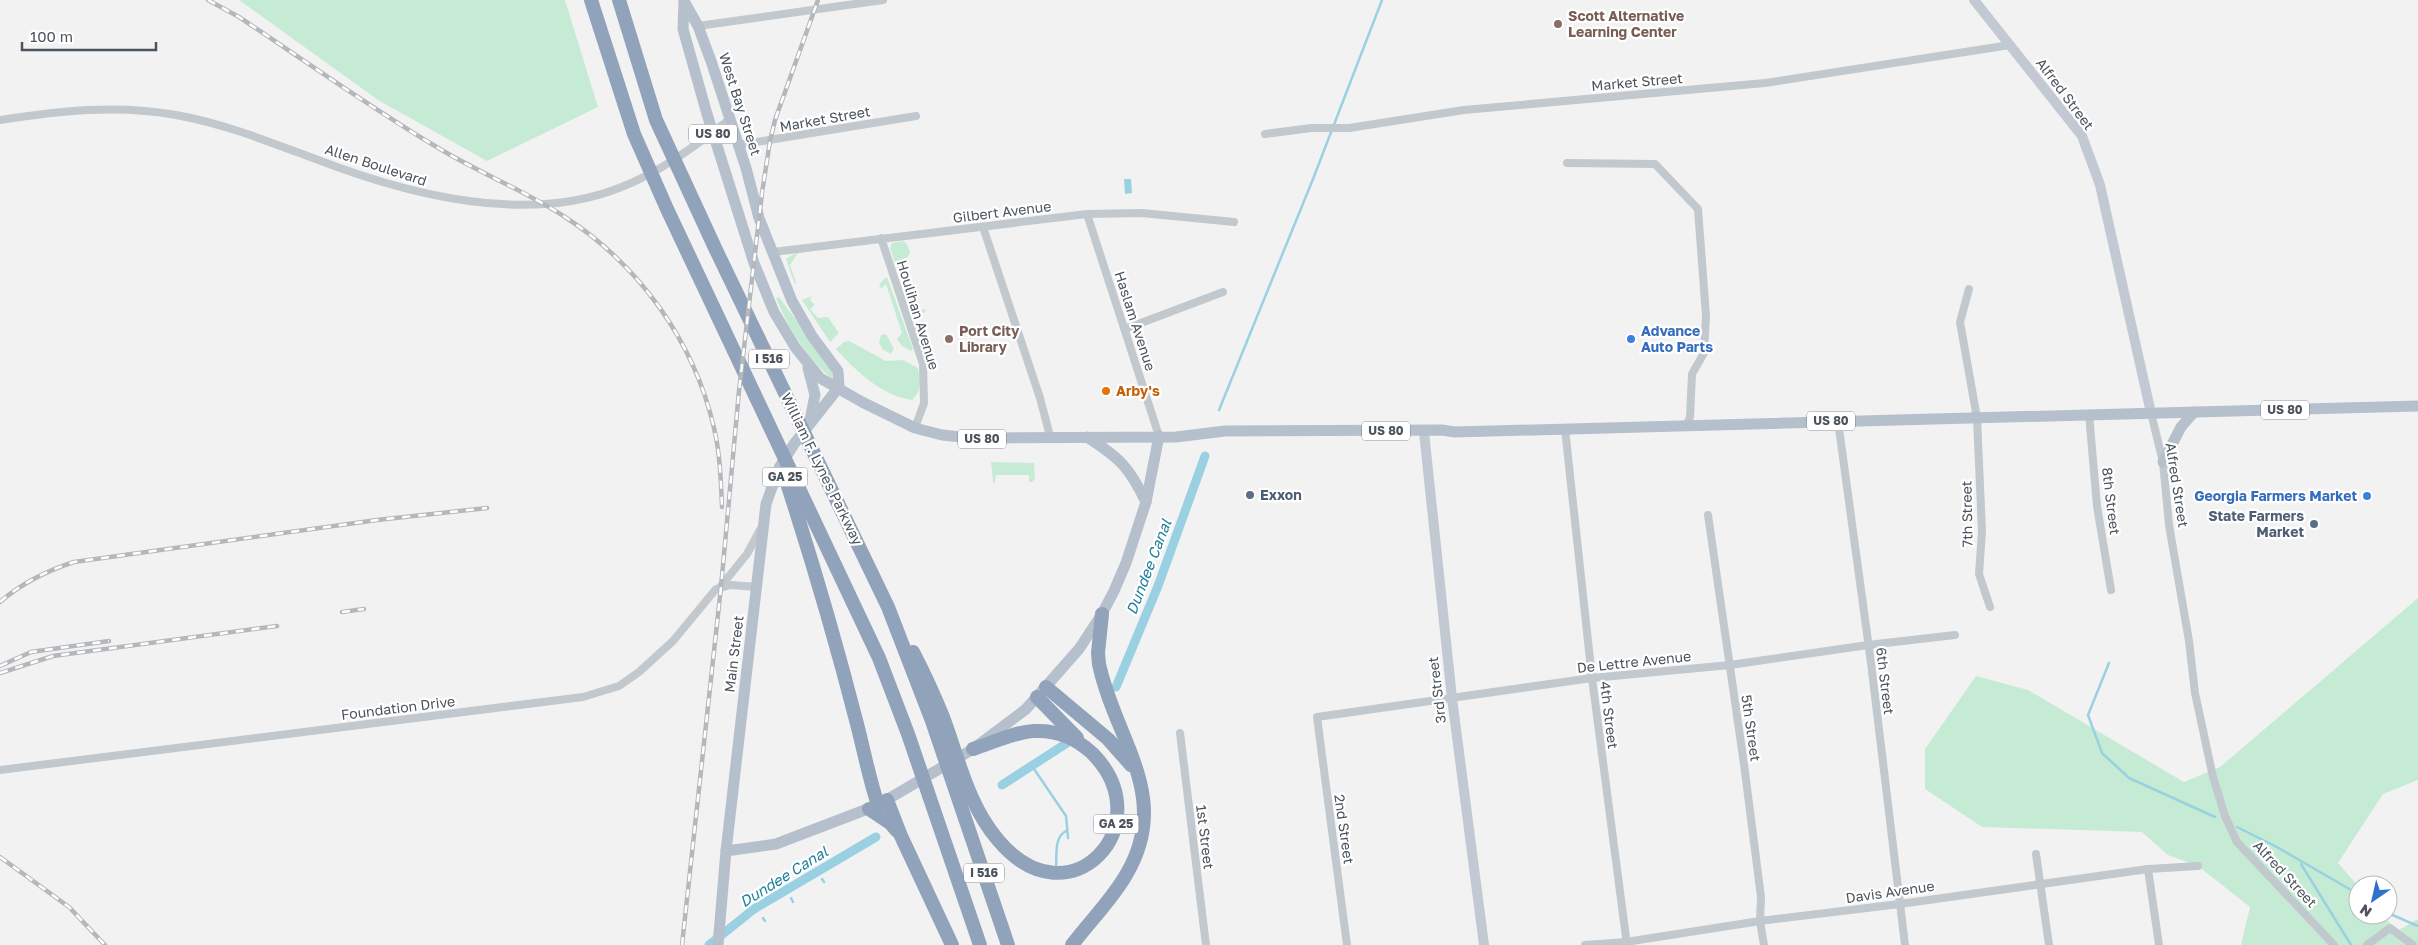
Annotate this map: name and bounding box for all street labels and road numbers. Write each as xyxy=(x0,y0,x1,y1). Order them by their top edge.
street label: West Bay Street xyxy=(716,50,765,158)
street label: Alfred Street xyxy=(2033,54,2098,133)
street label: Market Street xyxy=(1591,69,1683,94)
street label: Market Street xyxy=(778,102,872,135)
road number: US 80 xyxy=(689,125,737,144)
street label: Allen Boulevard xyxy=(323,140,429,189)
street label: Gilbert Avenue xyxy=(952,197,1052,226)
street label: Houlihan Avenue xyxy=(894,258,943,372)
street label: Haslam Avenue xyxy=(1111,269,1160,373)
road number: I 516 xyxy=(749,349,789,368)
street label: William F. Lynes Parkway xyxy=(778,390,867,548)
road number: US 80 xyxy=(2261,400,2309,420)
road number: US 80 xyxy=(1807,412,1855,431)
road number: US 80 xyxy=(1362,422,1410,441)
road number: US 80 xyxy=(958,429,1006,448)
street label: Alfred Street xyxy=(2162,441,2193,528)
street label: 8th Street xyxy=(2099,466,2124,536)
road number: GA 25 xyxy=(762,468,808,487)
street label: 7th Street xyxy=(1957,481,1976,547)
street label: Main Street xyxy=(720,615,747,693)
street label: 6th Street xyxy=(1873,646,1898,716)
street label: De Lettre Avenue xyxy=(1576,647,1692,676)
street label: 3rd Street xyxy=(1424,656,1449,724)
street label: 4th Street xyxy=(1597,680,1622,750)
street label: Foundation Drive xyxy=(340,692,456,723)
street label: 5th Street xyxy=(1738,693,1765,762)
street label: 2nd Street xyxy=(1331,793,1358,865)
street label: 1st Street xyxy=(1193,804,1218,870)
road number: GA 25 xyxy=(1094,814,1138,834)
street label: Alfred Street xyxy=(2250,837,2321,911)
road number: I 516 xyxy=(964,864,1004,882)
street label: Davis Avenue xyxy=(1844,877,1935,906)

